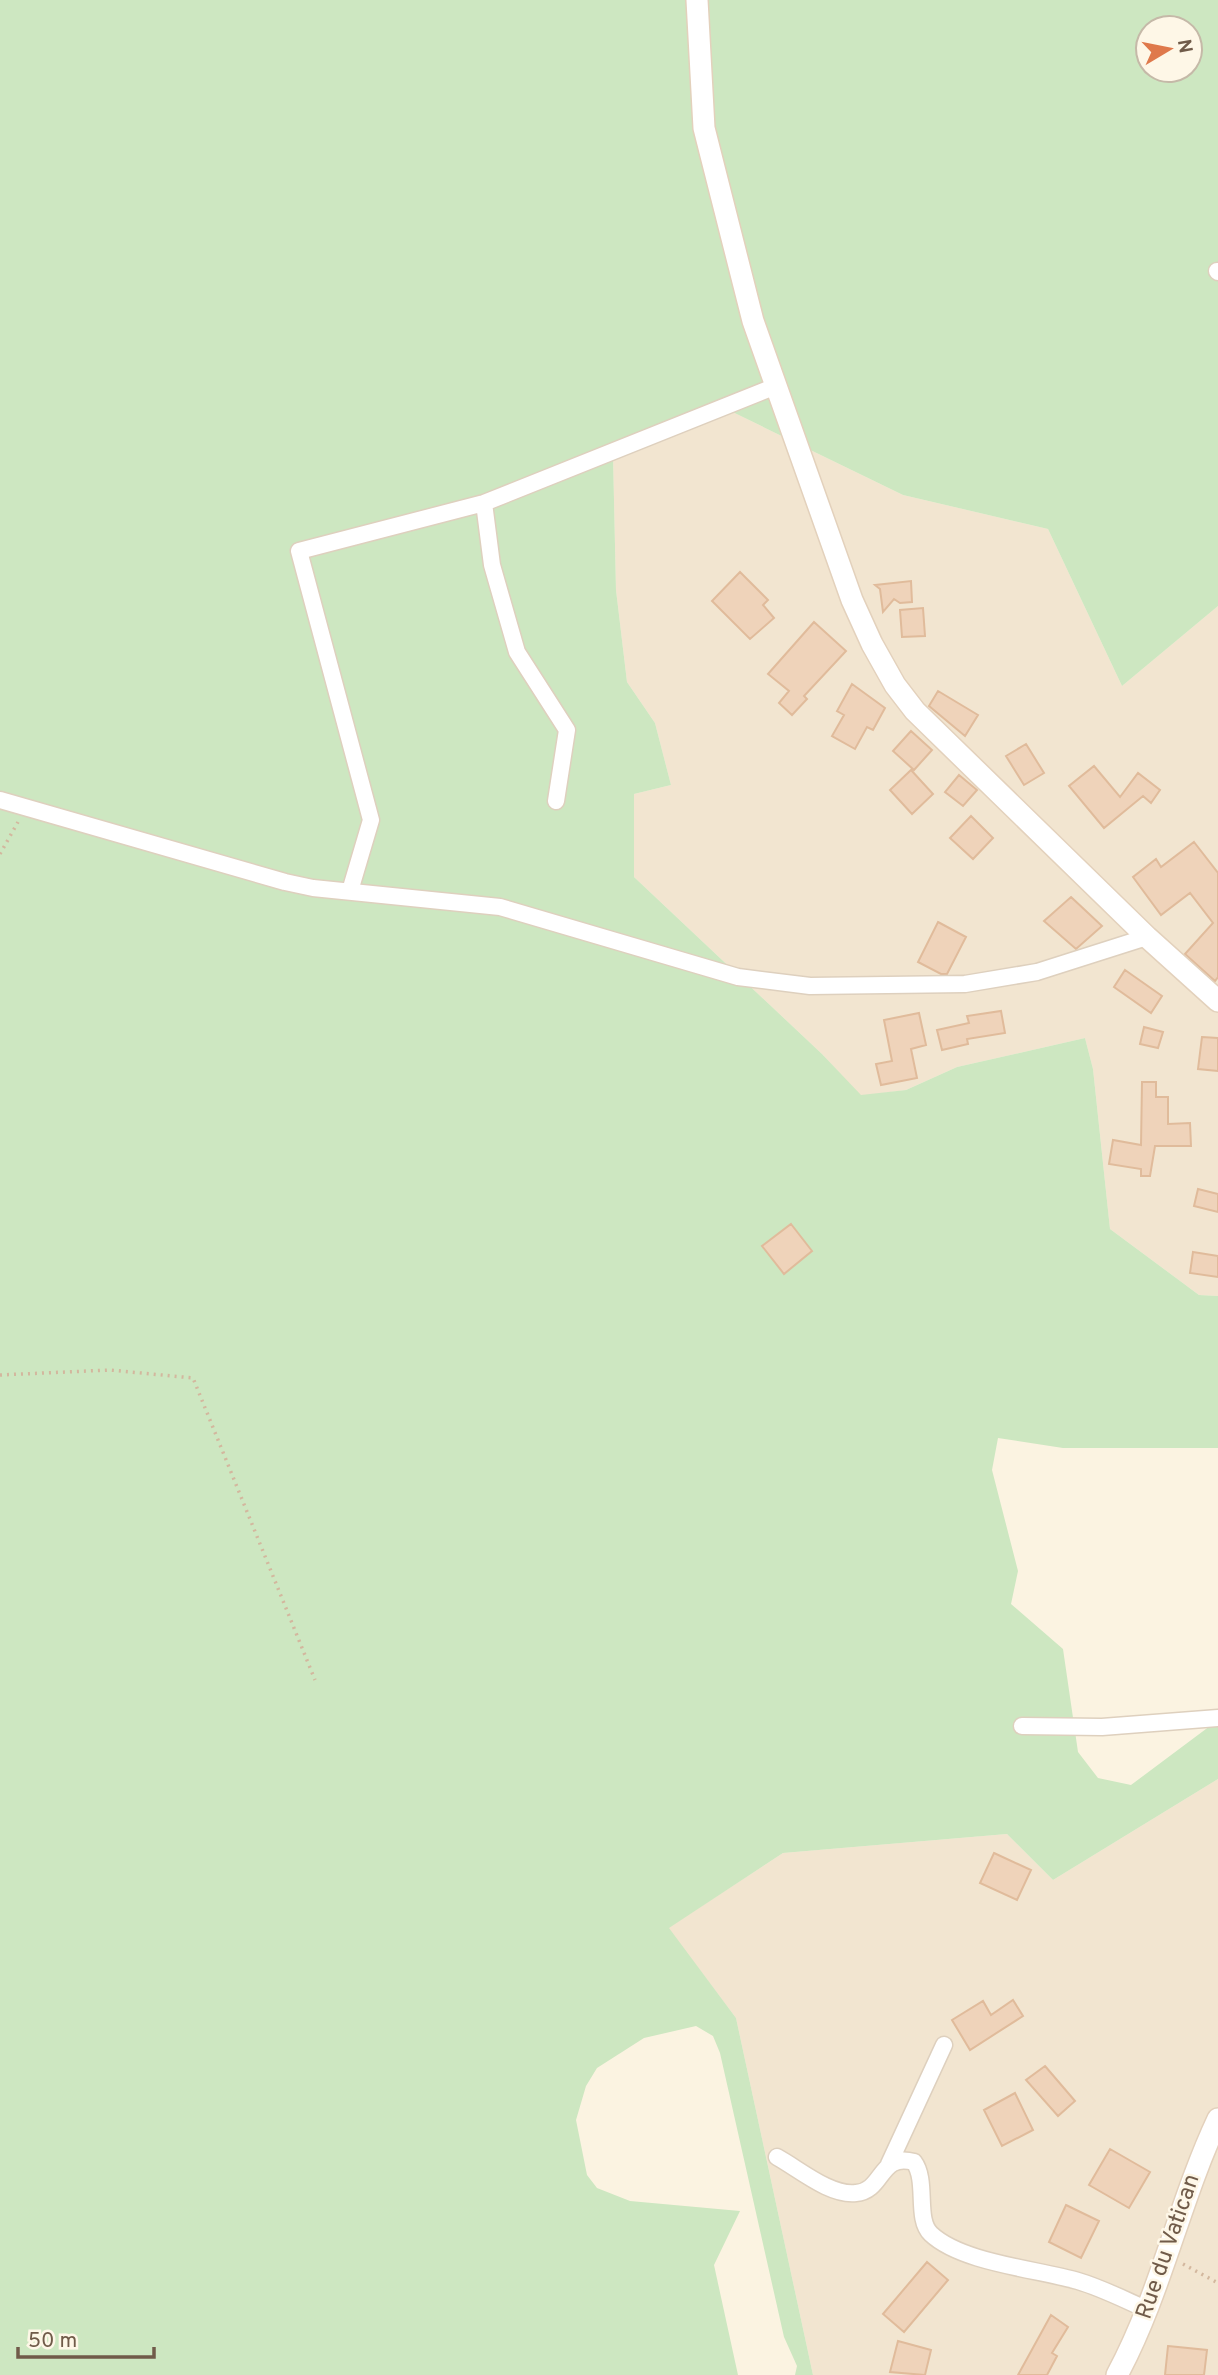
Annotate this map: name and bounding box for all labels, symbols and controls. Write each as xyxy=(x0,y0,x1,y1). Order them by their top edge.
north arrow xyxy=(1134,14,1204,84)
text: N xyxy=(1171,38,1197,55)
street label: Rue du Vatican xyxy=(1131,2171,1207,2323)
scale bar xyxy=(18,2316,154,2360)
text: 50 m xyxy=(28,2328,77,2355)

